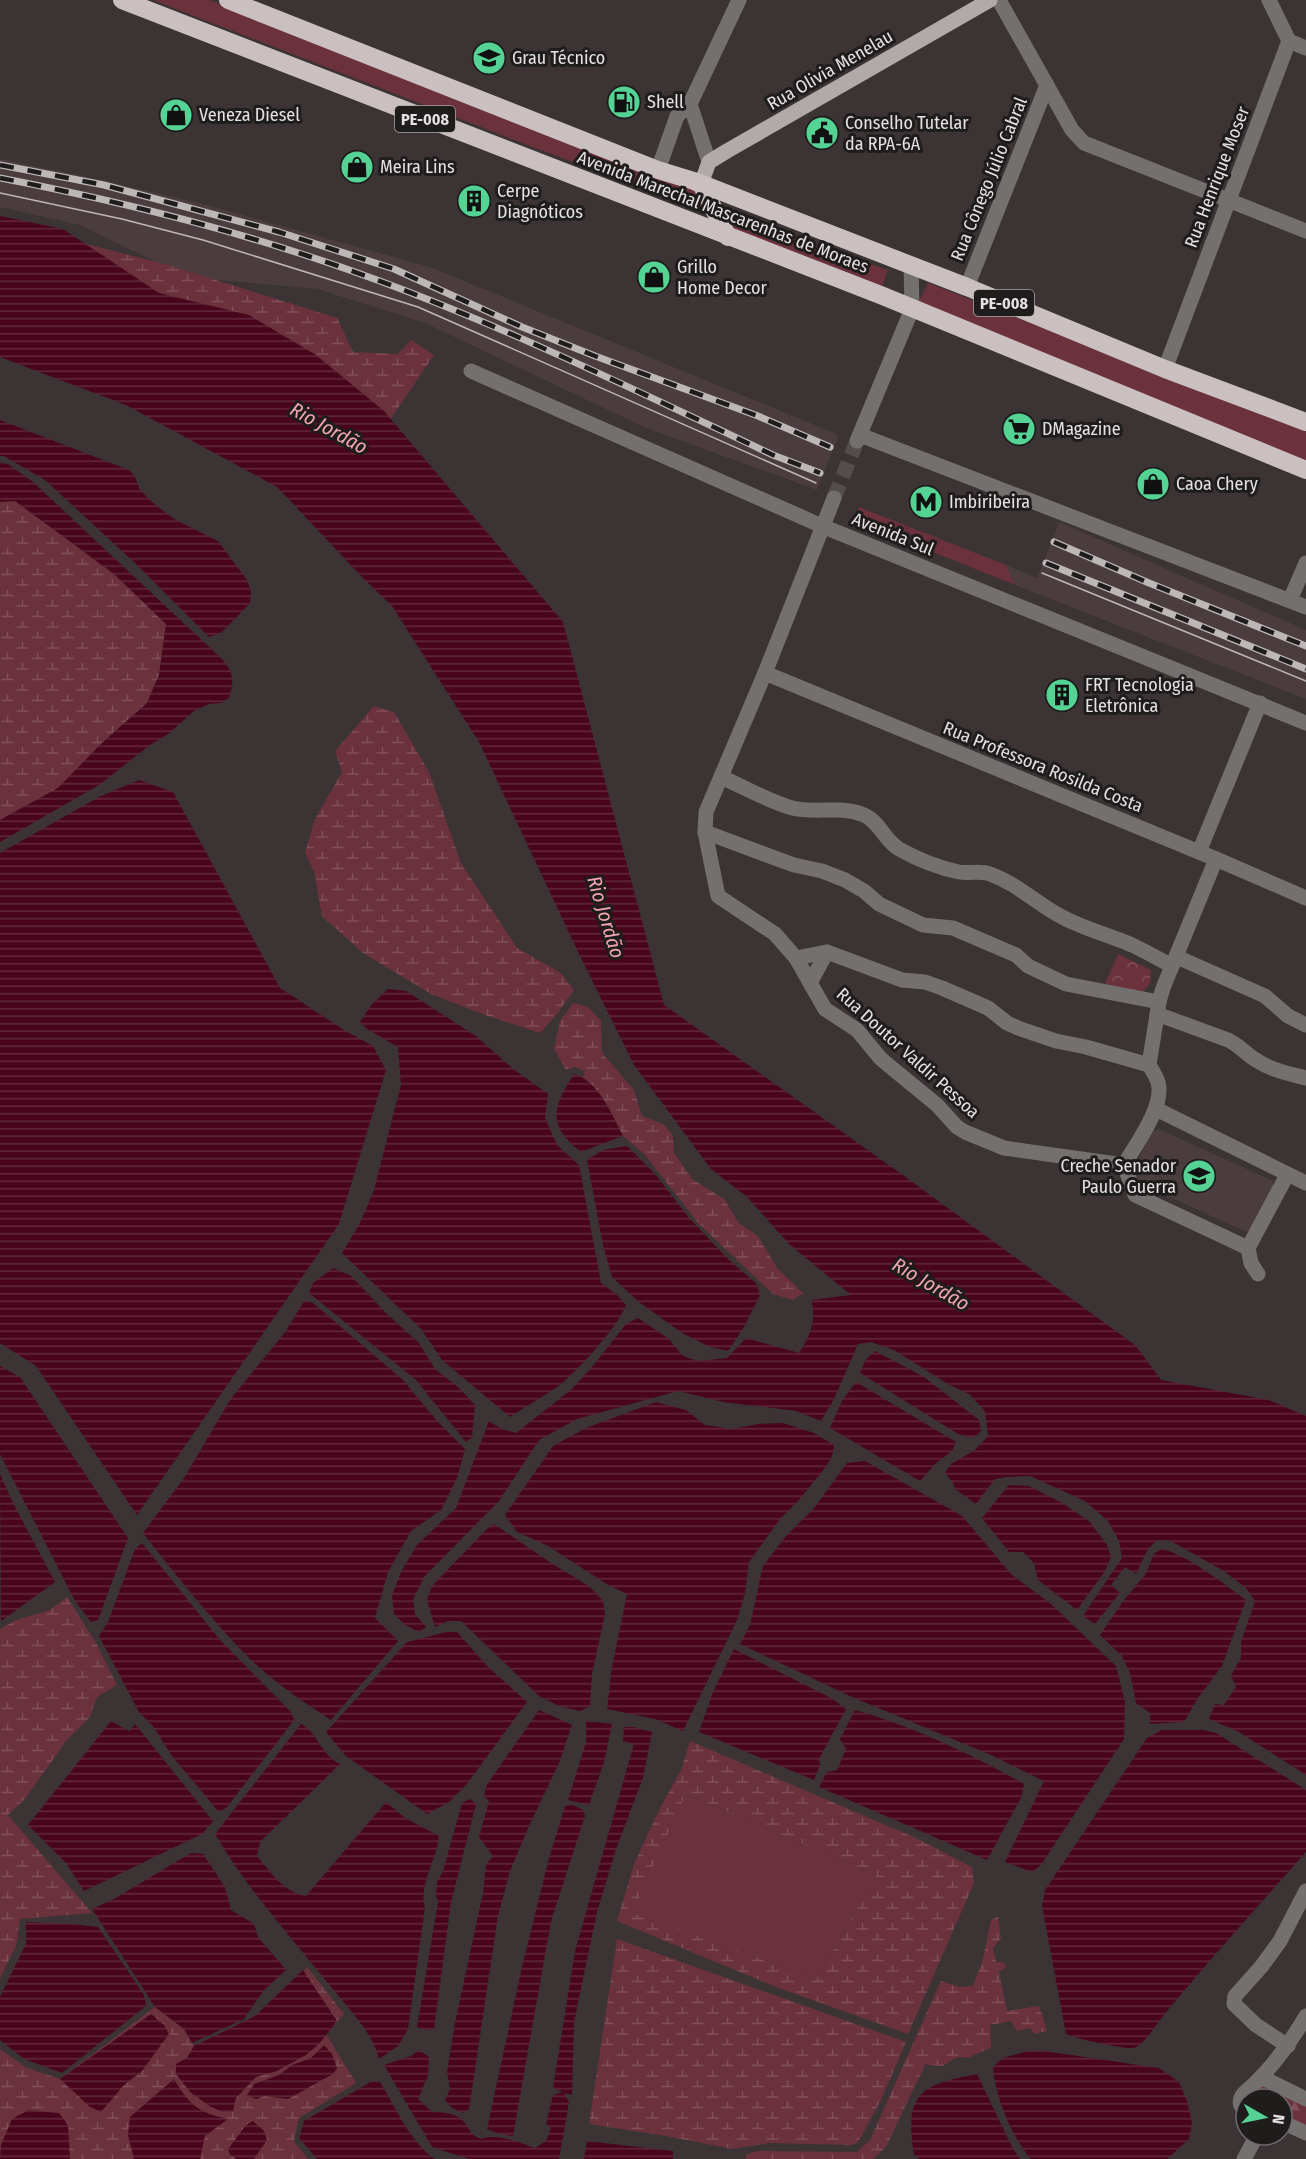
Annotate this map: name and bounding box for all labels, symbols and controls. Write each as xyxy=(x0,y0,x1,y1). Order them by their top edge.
street label: Rua Olivia Menelau xyxy=(763,25,897,115)
school or university icon: Grau Técnico xyxy=(471,40,507,76)
place label: Grau Técnico xyxy=(512,47,605,69)
fuel station icon: Shell xyxy=(606,84,642,120)
place label: Shell xyxy=(647,91,684,113)
street label: Rua Cônego Júlio Cabral xyxy=(946,94,1032,264)
shop icon: Veneza Diesel xyxy=(158,97,194,133)
street label: Rua Henrique Moser xyxy=(1180,103,1254,251)
place label: Veneza Diesel xyxy=(199,104,300,126)
road number: PE-008 xyxy=(395,106,455,132)
place label: Conselho Tutelar da RPA-6A xyxy=(845,112,969,155)
public building icon: Conselho Tutelar da RPA-6A xyxy=(804,115,840,151)
street label: Avenida Marechal Mascarenhas de Moraes xyxy=(574,146,872,278)
shop icon: Meira Lins xyxy=(339,149,375,185)
place label: Meira Lins xyxy=(380,156,455,178)
place label: Cerpe Diagnóticos xyxy=(497,180,583,223)
building icon: Cerpe Diagnóticos xyxy=(456,183,492,219)
place label: Grillo Home Decor xyxy=(677,256,768,299)
shop icon: Grillo Home Decor xyxy=(636,259,672,295)
road number: PE-008 xyxy=(974,290,1034,316)
water label: Rio Jordão xyxy=(286,397,372,459)
supermarket icon: DMagazine xyxy=(1001,411,1037,447)
place label: DMagazine xyxy=(1042,418,1121,440)
shop icon: Caoa Chery xyxy=(1135,466,1171,502)
place label: Caoa Chery xyxy=(1176,473,1258,495)
metro station icon: Imbiribeira xyxy=(908,484,944,520)
place label: Imbiribeira xyxy=(949,491,1030,513)
street label: Avenida Sul xyxy=(849,508,937,560)
place label: FRT Tecnologia Eletrônica xyxy=(1085,674,1194,717)
building icon: FRT Tecnologia Eletrônica xyxy=(1044,677,1080,713)
street label: Rua Professora Rosilda Costa xyxy=(940,717,1146,817)
water label: Rio Jordão xyxy=(582,873,630,961)
street label: Rua Doutor Valdir Pessoa xyxy=(832,983,984,1123)
place label: Creche Senador Paulo Guerra xyxy=(1061,1155,1177,1198)
school or university icon: Creche Senador Paulo Guerra xyxy=(1181,1158,1217,1194)
water label: Rio Jordão xyxy=(888,1252,974,1316)
north arrow xyxy=(1234,2087,1294,2147)
text: N xyxy=(1268,2113,1288,2125)

